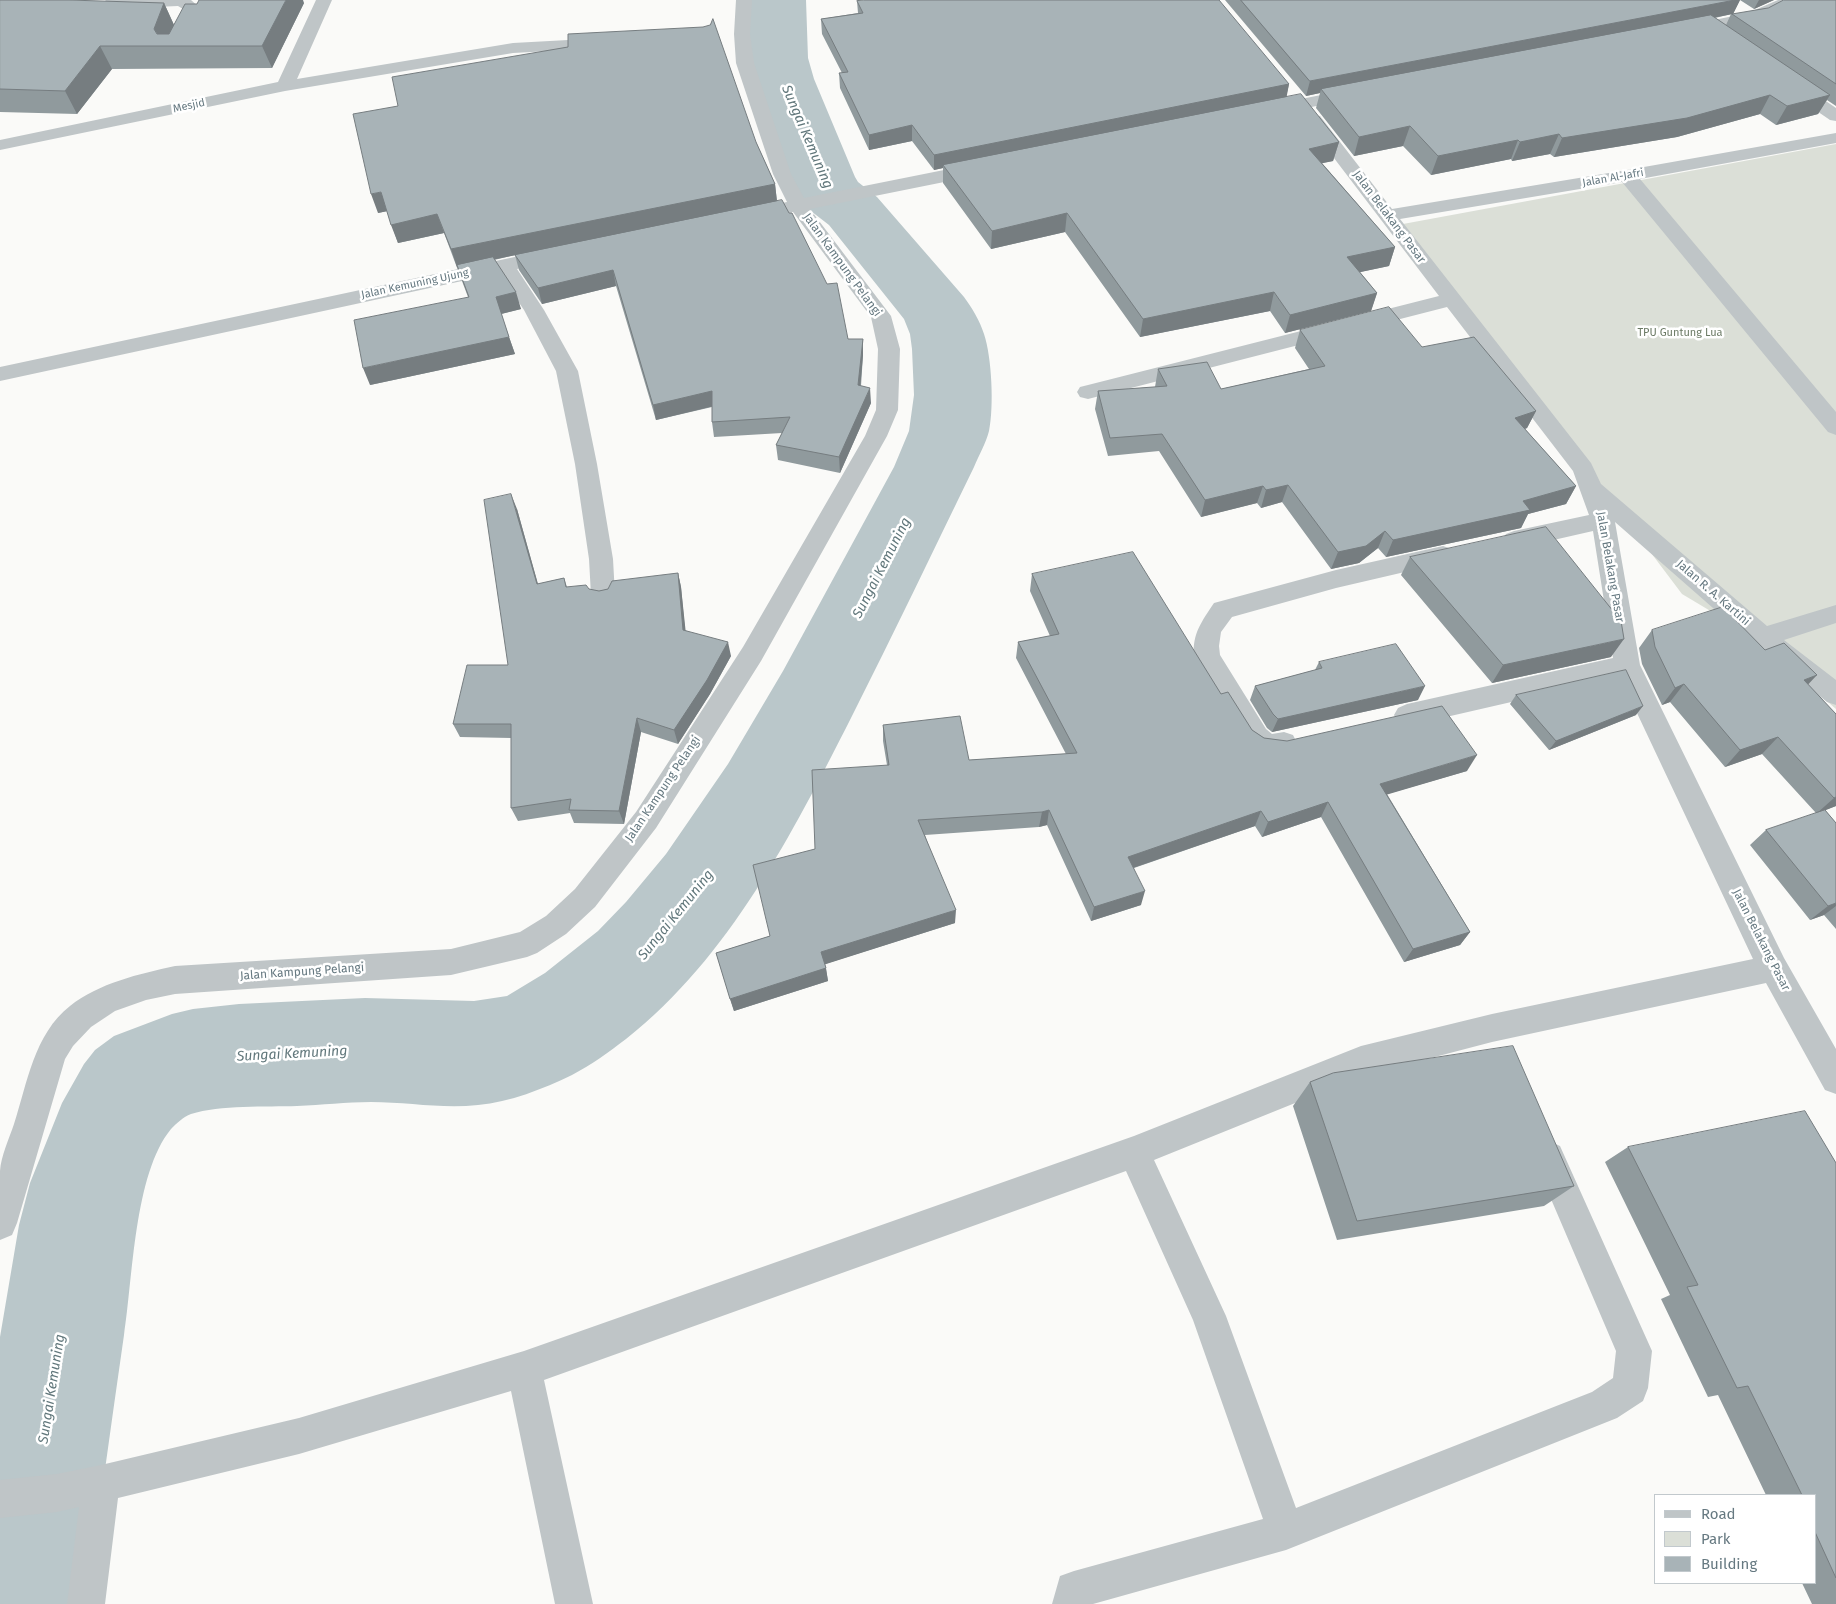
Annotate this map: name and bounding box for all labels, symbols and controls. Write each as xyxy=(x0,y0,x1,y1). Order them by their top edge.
water label: Sungai Kemuning xyxy=(778,83,836,191)
street label: Mesjid xyxy=(172,96,206,116)
street label: Jalan Al-Jafri xyxy=(1581,166,1645,190)
street label: Jalan Belakang Pasar xyxy=(1349,168,1429,266)
street label: Jalan Kampung Pelangi xyxy=(800,210,884,320)
street label: Jalan Kemuning Ujung xyxy=(360,266,470,302)
park label: TPU Guntung Lua xyxy=(1637,326,1723,340)
street label: Jalan Belakang Pasar xyxy=(1593,510,1627,624)
water label: Sungai Kemuning xyxy=(849,515,915,621)
street label: Jalan R. A. Kartini xyxy=(1673,557,1753,629)
street label: Jalan Kampung Pelangi xyxy=(622,733,704,845)
water label: Sungai Kemuning xyxy=(635,867,717,963)
street label: Jalan Belakang Pasar xyxy=(1729,887,1793,993)
street label: Jalan Kampung Pelangi xyxy=(239,960,365,984)
water label: Sungai Kemuning xyxy=(236,1043,348,1065)
water label: Sungai Kemuning xyxy=(35,1333,69,1445)
legend xyxy=(1654,1494,1816,1584)
text: Road xyxy=(1701,1505,1736,1523)
text: Park xyxy=(1701,1530,1731,1548)
text: Building xyxy=(1701,1555,1757,1573)

